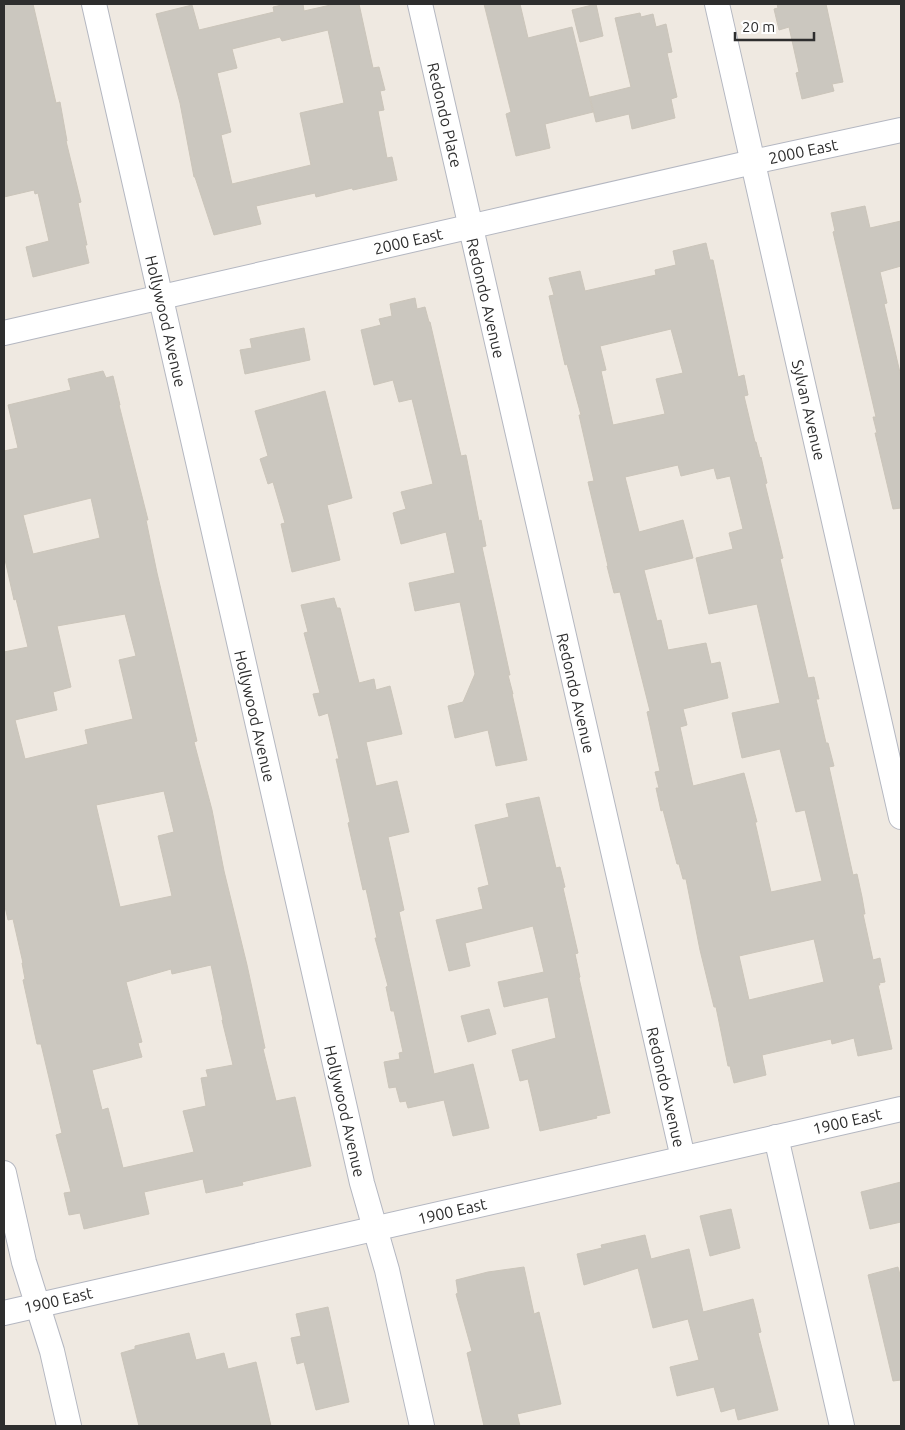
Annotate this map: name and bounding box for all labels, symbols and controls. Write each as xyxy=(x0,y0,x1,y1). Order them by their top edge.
scale bar xyxy=(735,10,814,42)
text: 20 m xyxy=(742,18,775,35)
street label: Redondo Place xyxy=(424,61,466,169)
street label: 2000 East xyxy=(767,135,840,167)
street label: 2000 East xyxy=(372,224,445,258)
street label: Redondo Avenue xyxy=(463,236,509,360)
street label: Hollywood Avenue xyxy=(142,253,190,389)
street label: Sylvan Avenue xyxy=(789,358,829,462)
street label: Redondo Avenue xyxy=(553,631,599,755)
street label: Hollywood Avenue xyxy=(231,648,279,784)
street label: Redondo Avenue xyxy=(643,1025,689,1149)
street label: Hollywood Avenue xyxy=(321,1043,369,1179)
street label: 1900 East xyxy=(811,1104,884,1138)
street label: 1900 East xyxy=(416,1194,489,1228)
street label: 1900 East xyxy=(22,1283,95,1317)

